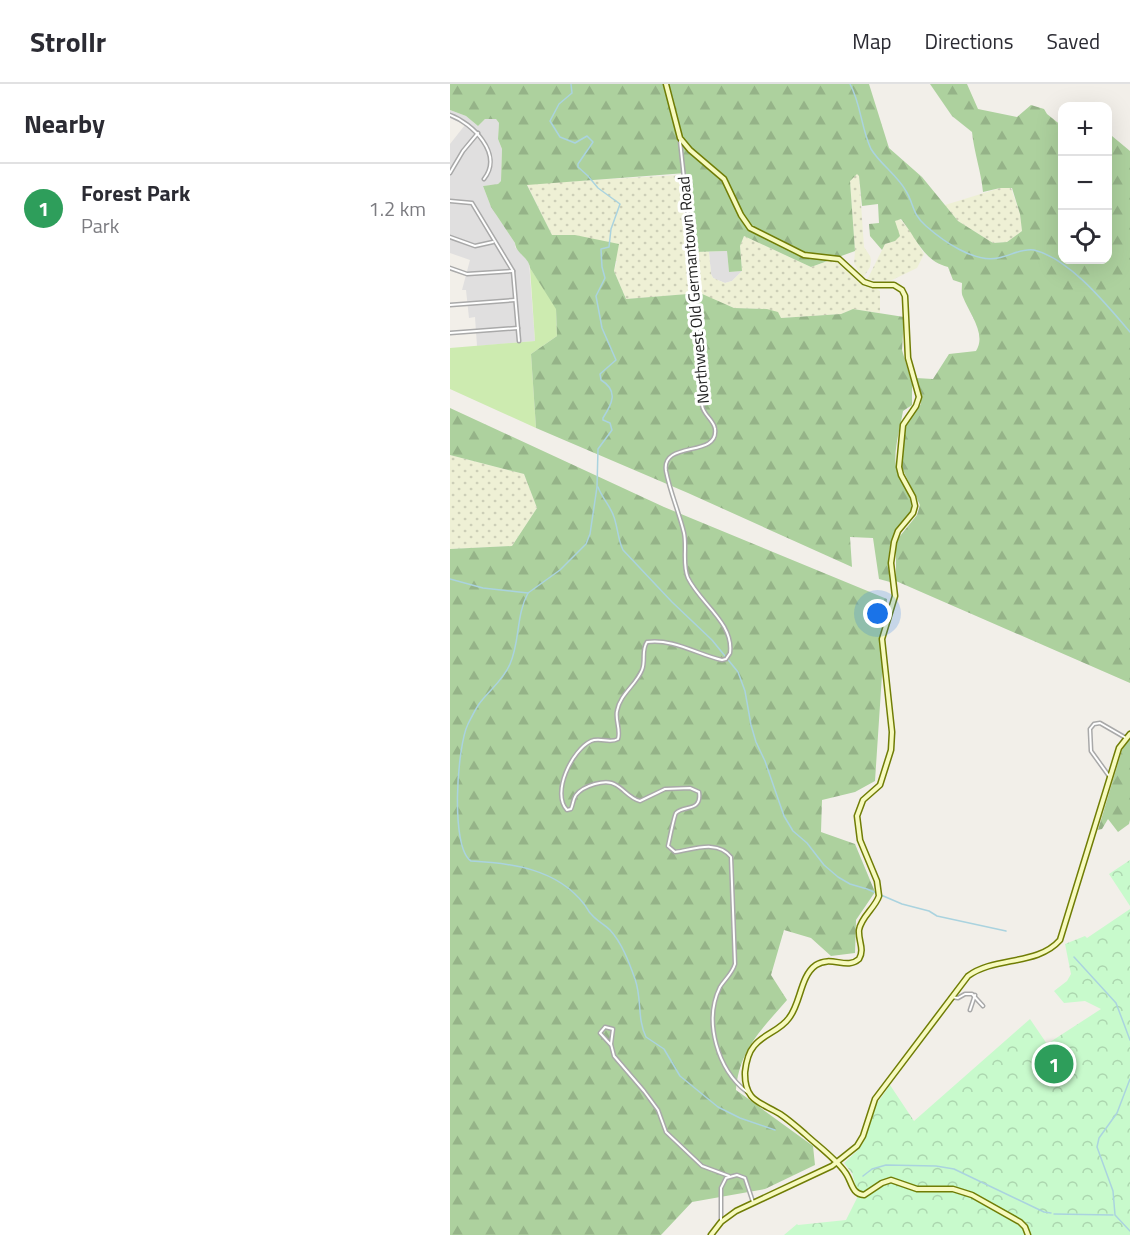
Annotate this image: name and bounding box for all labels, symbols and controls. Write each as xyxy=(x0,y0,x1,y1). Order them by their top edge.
text: Strollr xyxy=(30,20,106,63)
text: Map xyxy=(852,25,892,57)
text: Directions xyxy=(925,25,1014,57)
text: Saved xyxy=(1047,25,1100,57)
map controls xyxy=(1058,102,1112,264)
button: + xyxy=(1058,102,1112,156)
text: Nearby xyxy=(24,104,105,143)
button: − xyxy=(1058,156,1112,210)
street label: Northwest Old Germantown Road xyxy=(671,175,715,405)
text: Forest Park xyxy=(81,176,190,210)
text: 1 xyxy=(38,193,49,224)
text: 1.2 km xyxy=(369,193,426,224)
text: Park xyxy=(81,210,119,241)
button: locate xyxy=(1058,210,1112,264)
your location xyxy=(863,599,892,628)
pin: 1 xyxy=(1034,1042,1074,1086)

